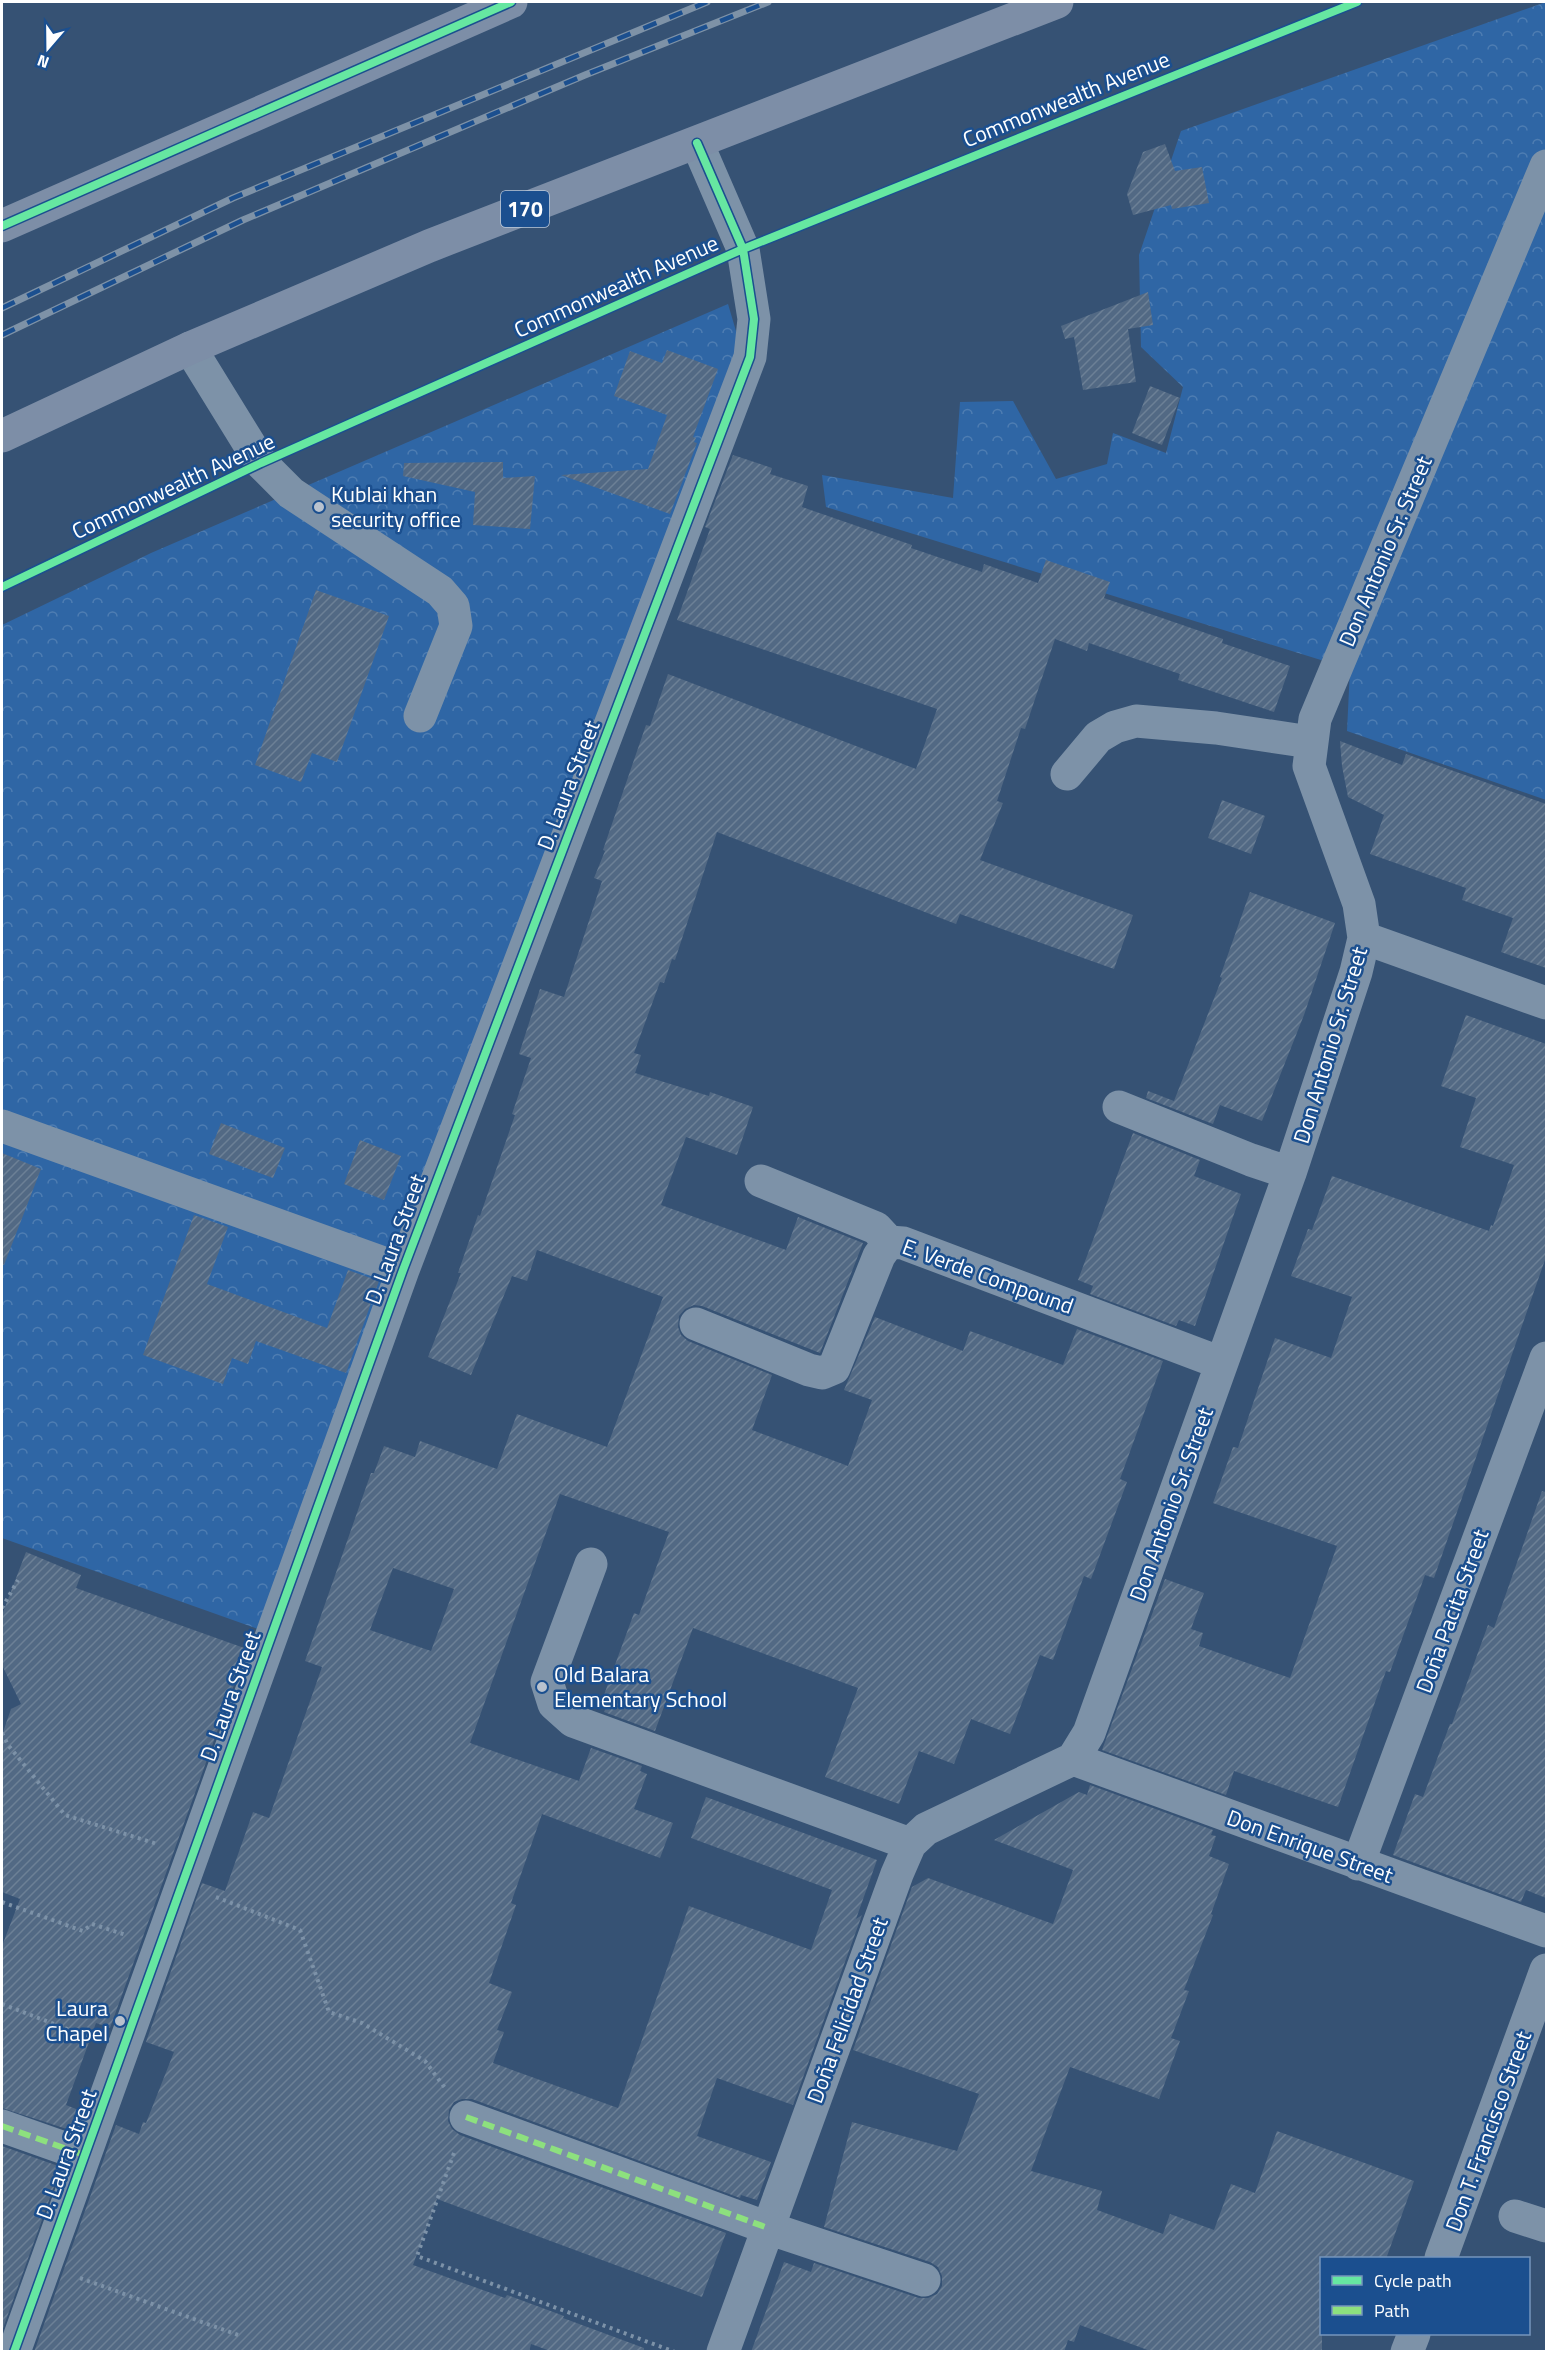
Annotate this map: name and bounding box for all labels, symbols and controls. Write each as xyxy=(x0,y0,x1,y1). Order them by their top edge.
north arrow xyxy=(18,18,78,78)
street label: Commonwealth Avenue xyxy=(957,42,1175,156)
text: N xyxy=(34,49,52,75)
road number: 170 xyxy=(501,191,549,227)
street label: Commonwealth Avenue xyxy=(508,226,724,346)
street label: Commonwealth Avenue xyxy=(66,424,280,548)
street label: Don Antonio Sr. Street xyxy=(1329,450,1441,652)
place label: Kublai khan security office xyxy=(331,477,461,536)
marker: Kublai khan security office xyxy=(312,500,326,514)
street label: D. Laura Street xyxy=(528,715,608,855)
street label: Don Antonio Sr. Street xyxy=(1284,942,1376,1148)
street label: D. Laura Street xyxy=(356,1169,434,1309)
street label: E. Verde Compound xyxy=(898,1229,1078,1323)
street label: Don Antonio Sr. Street xyxy=(1120,1402,1222,1606)
street label: Doña Pacita Street xyxy=(1407,1524,1498,1698)
street label: D. Laura Street xyxy=(191,1626,269,1766)
place label: Old Balara Elementary School xyxy=(554,1657,727,1716)
marker: Old Balara Elementary School xyxy=(535,1680,549,1694)
street label: Don Enrique Street xyxy=(1222,1800,1398,1892)
street label: Doña Felicidad Street xyxy=(798,1912,897,2108)
place label: Laura Chapel xyxy=(45,1991,108,2050)
marker: Laura Chapel xyxy=(113,2014,127,2028)
street label: Don T. Francisco Street xyxy=(1436,2026,1540,2236)
street label: D. Laura Street xyxy=(27,2084,105,2224)
legend xyxy=(1320,2257,1530,2335)
text: Cycle path xyxy=(1374,2267,1452,2294)
text: Path xyxy=(1374,2297,1410,2324)

